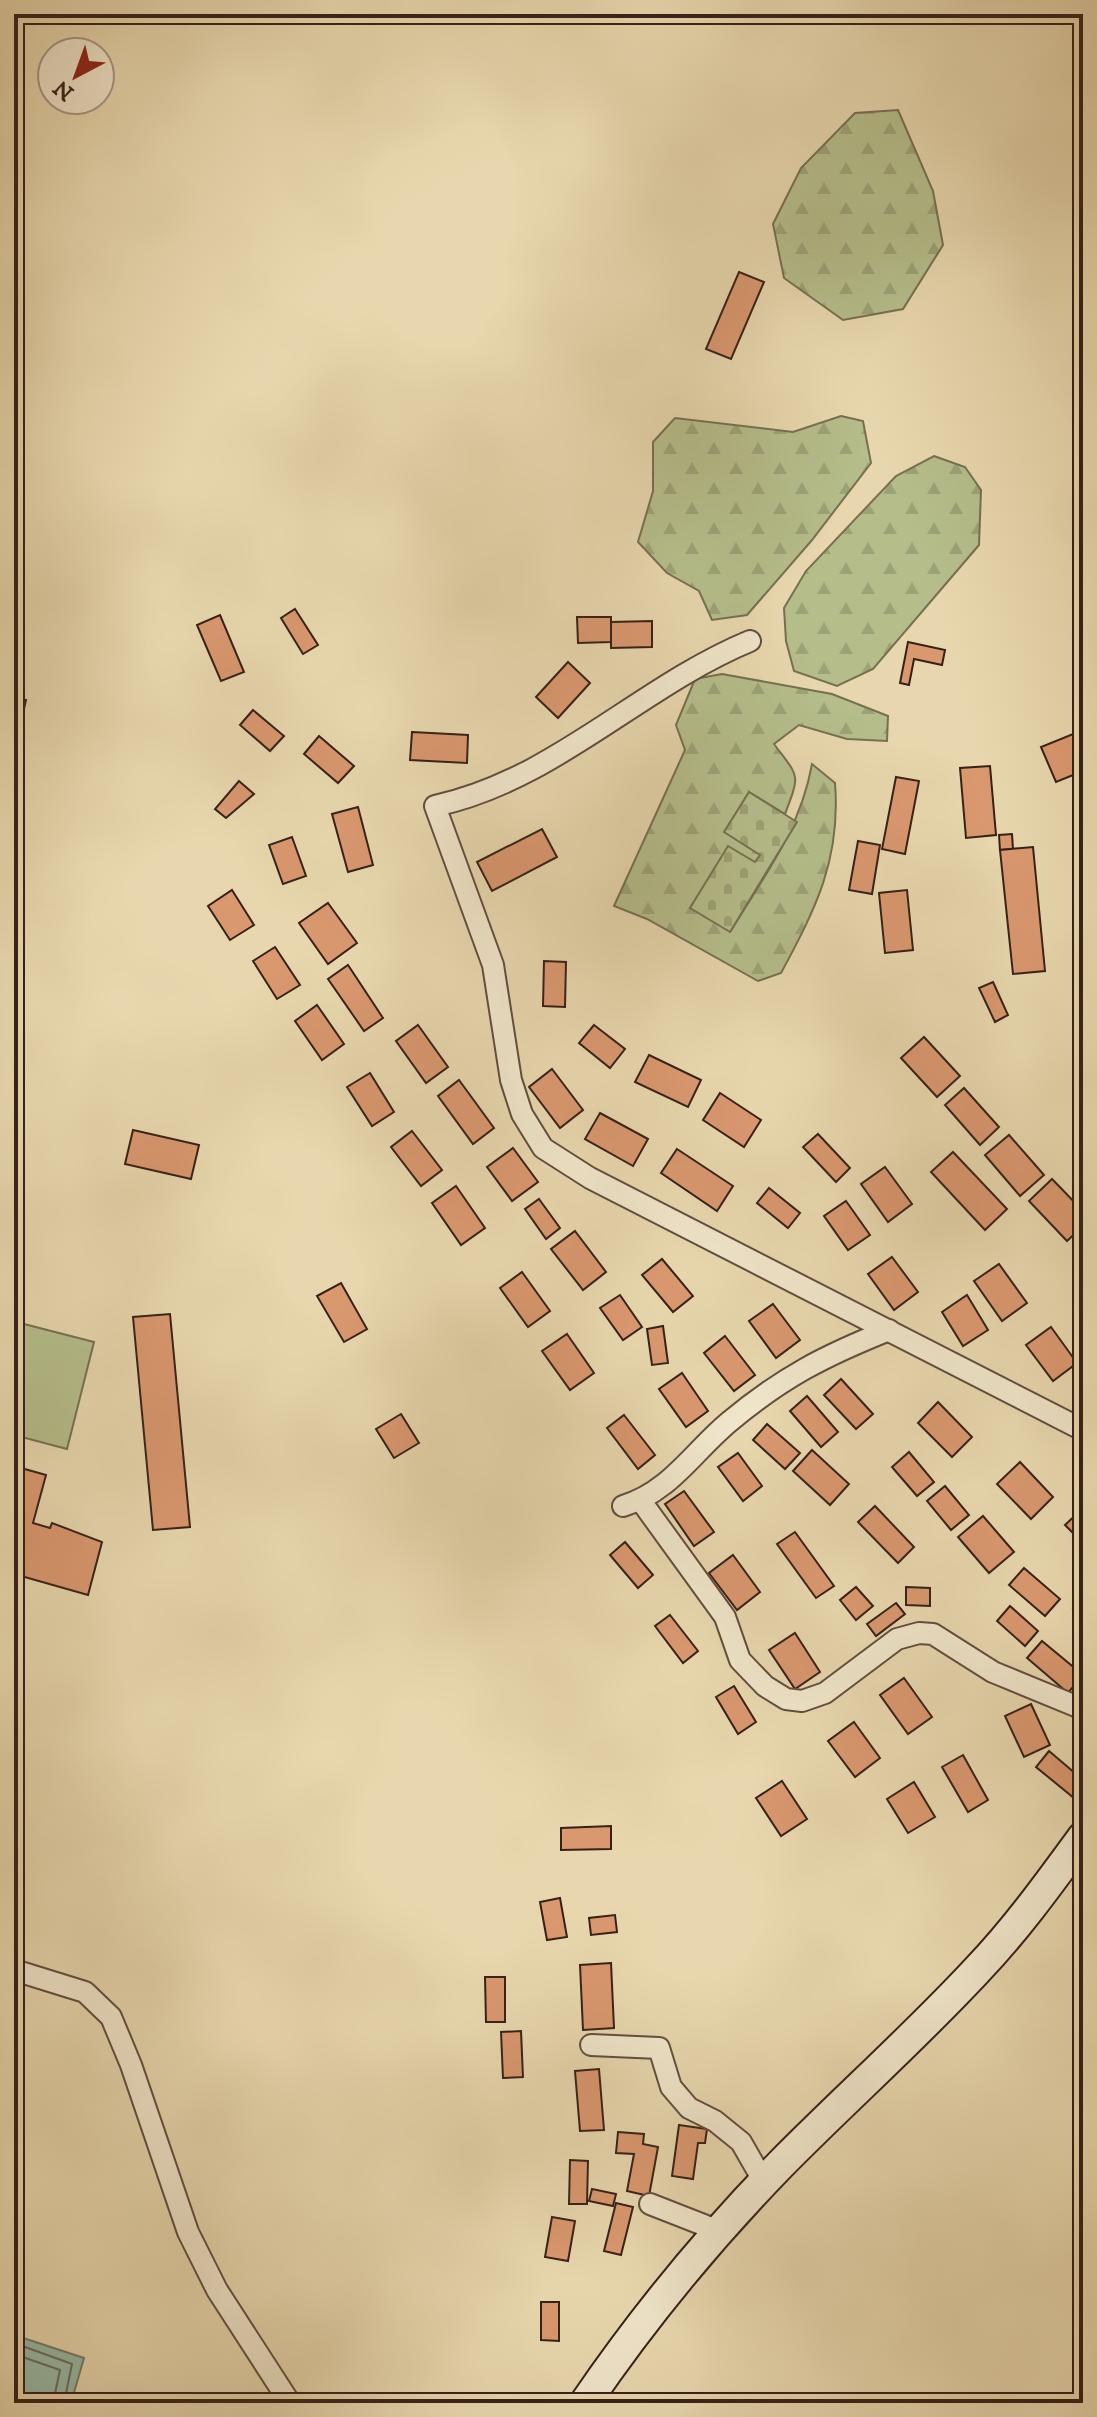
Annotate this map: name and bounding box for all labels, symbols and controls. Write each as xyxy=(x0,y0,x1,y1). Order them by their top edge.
north arrow xyxy=(36,36,116,116)
text: N xyxy=(48,74,80,106)

